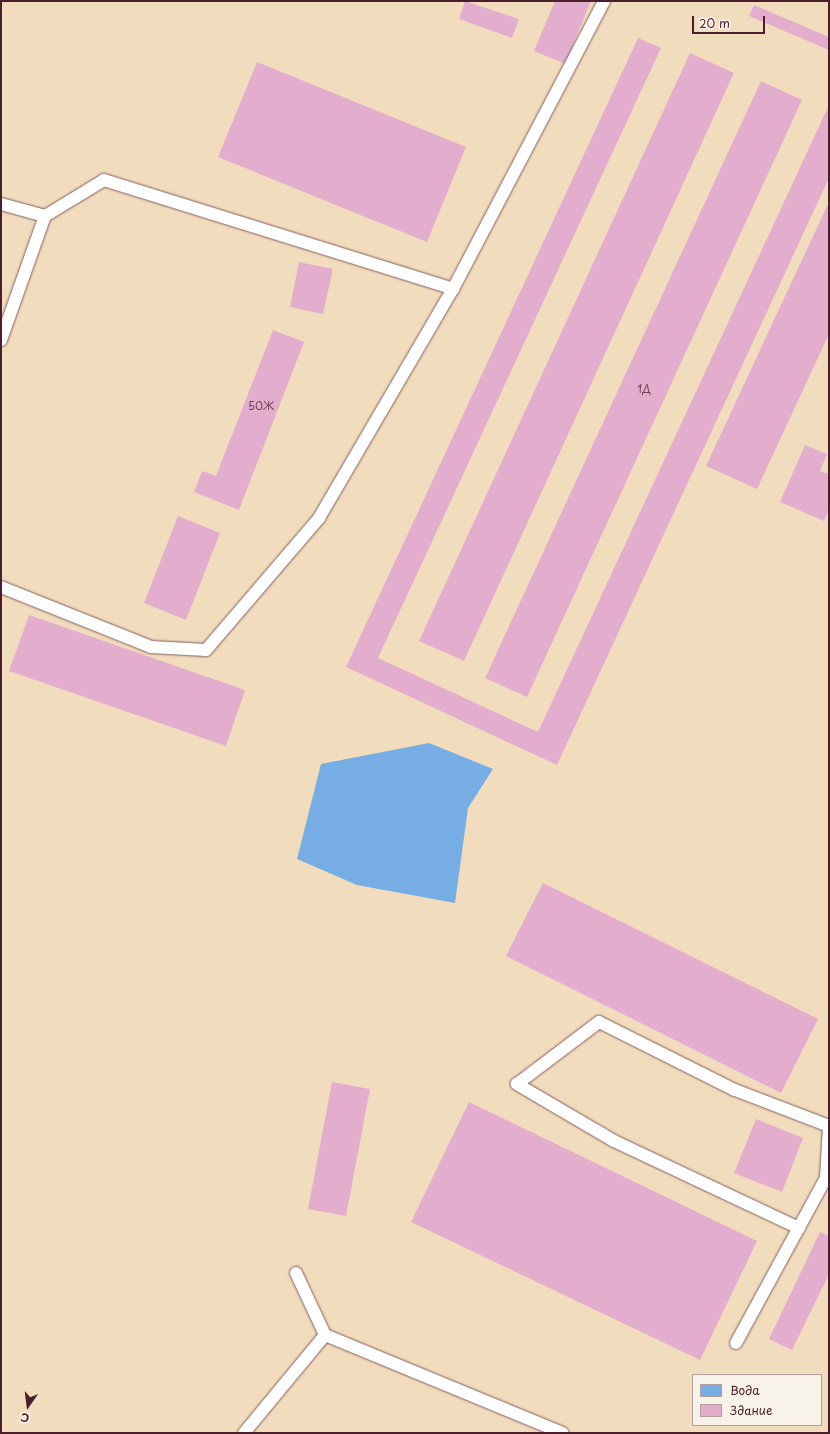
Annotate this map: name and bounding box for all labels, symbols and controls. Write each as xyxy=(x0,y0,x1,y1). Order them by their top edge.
scale bar xyxy=(694,8,767,34)
text: 20 m xyxy=(699,14,730,32)
house number: 1Д xyxy=(637,382,651,396)
house number: 50Ж xyxy=(248,399,274,413)
legend xyxy=(692,1374,822,1426)
text: Вода xyxy=(730,1381,760,1399)
north arrow xyxy=(8,1386,48,1426)
text: Здание xyxy=(730,1401,772,1419)
text: С xyxy=(19,1409,31,1427)

